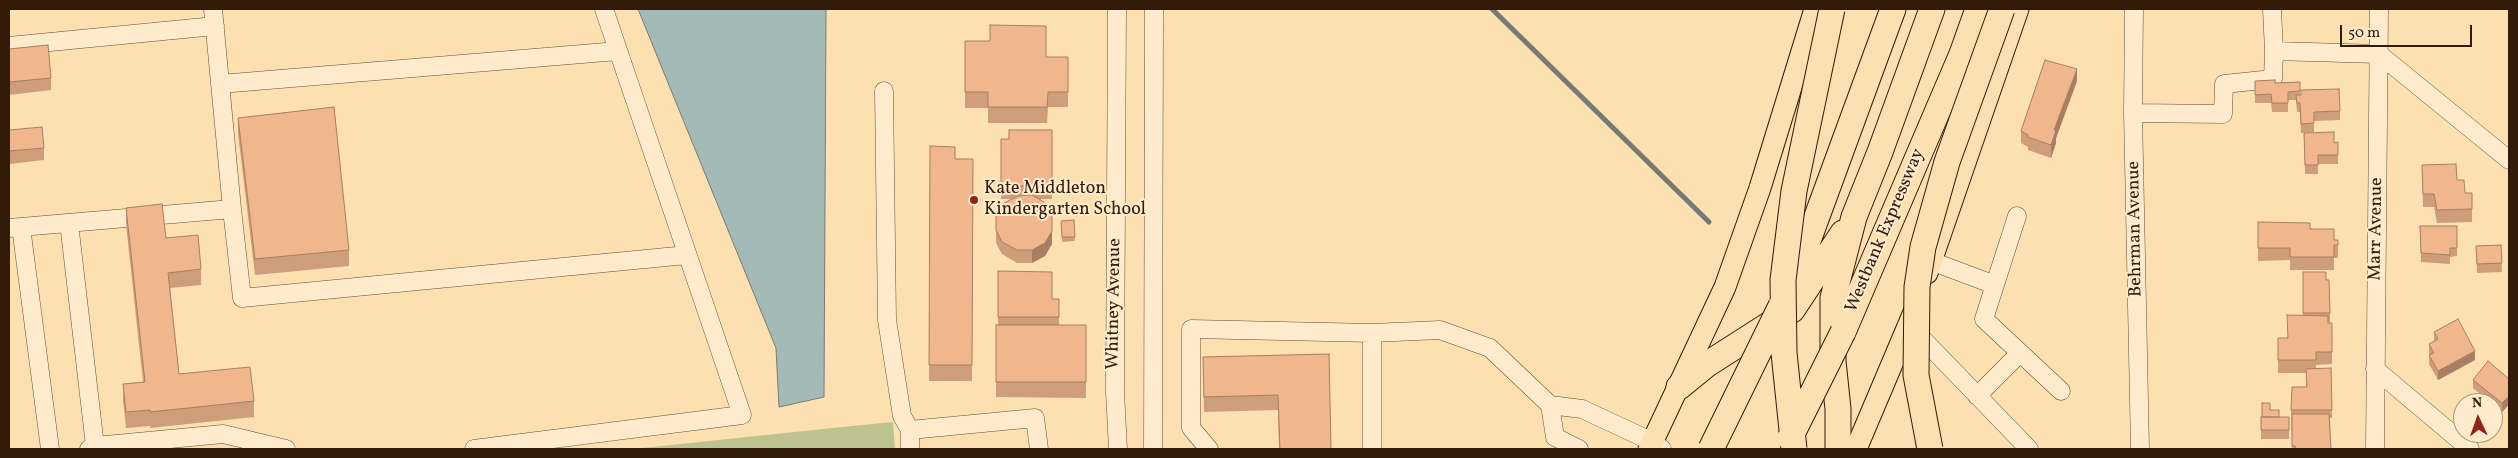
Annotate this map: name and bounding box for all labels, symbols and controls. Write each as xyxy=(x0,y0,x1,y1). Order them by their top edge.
scale bar xyxy=(2343,15,2476,47)
text: 50 m xyxy=(2348,23,2380,44)
street label: Westbank Expressway xyxy=(1842,146,1930,316)
street label: Behrman Avenue xyxy=(2124,161,2148,297)
street label: Marr Avenue xyxy=(2365,177,2389,281)
place label: Kate Middleton Kindergarten School xyxy=(984,179,1146,222)
marker: Kate Middleton Kindergarten School xyxy=(968,194,980,206)
street label: Whitney Avenue xyxy=(1103,238,1127,370)
north arrow xyxy=(2453,393,2503,443)
text: N xyxy=(2472,394,2483,413)

